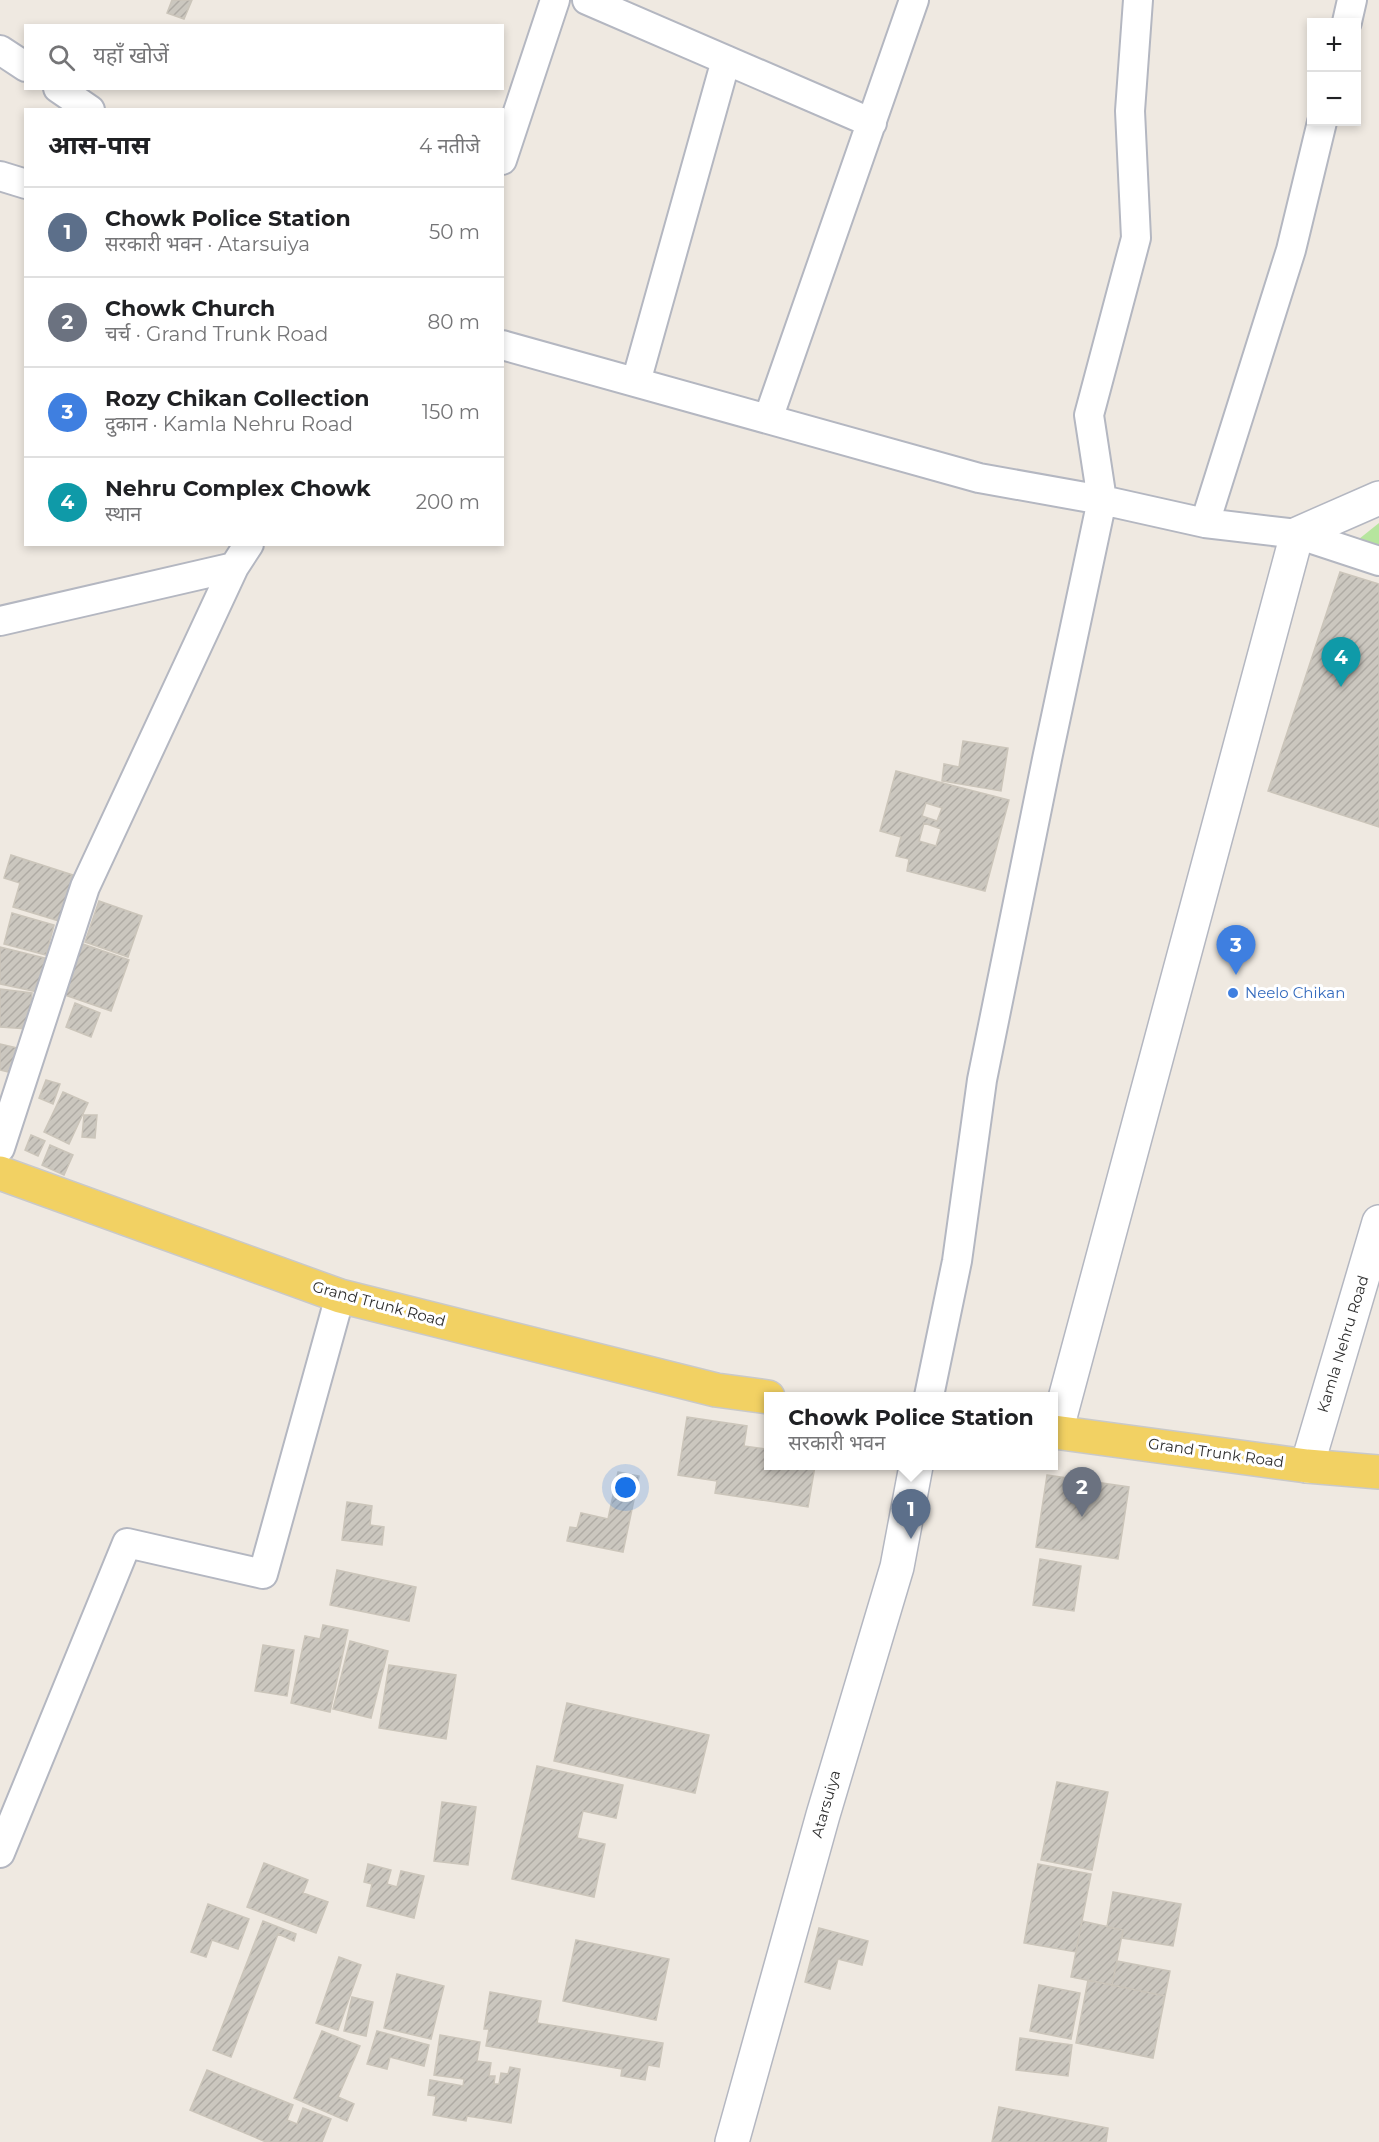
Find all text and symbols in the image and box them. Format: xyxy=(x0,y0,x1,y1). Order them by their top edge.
map controls xyxy=(1307,18,1361,126)
button: + xyxy=(1307,18,1361,72)
search box xyxy=(24,24,504,90)
icon: search xyxy=(45,41,78,74)
text: यहाँ खोजें xyxy=(93,42,169,69)
button: − xyxy=(1307,72,1361,126)
text: आस-पास xyxy=(48,129,150,161)
text: 4 नतीजे xyxy=(419,134,480,158)
text: Chowk Police Station xyxy=(105,205,351,232)
text: 1 xyxy=(64,220,71,244)
text: 50 m xyxy=(429,220,480,244)
text: सरकारी भवन · Atarsuiya xyxy=(105,232,310,256)
text: Chowk Church xyxy=(105,295,275,322)
text: 2 xyxy=(62,310,73,334)
text: 80 m xyxy=(428,310,480,334)
text: चर्च · Grand Trunk Road xyxy=(105,322,328,346)
text: Rozy Chikan Collection xyxy=(105,385,370,412)
text: 3 xyxy=(62,400,73,424)
text: 150 m xyxy=(422,400,480,424)
text: दुकान · Kamla Nehru Road xyxy=(105,412,353,436)
text: Nehru Complex Chowk xyxy=(105,475,371,502)
text: 4 xyxy=(61,490,74,514)
text: 200 m xyxy=(416,490,480,514)
text: स्थान xyxy=(105,502,141,526)
pin: 4 xyxy=(1322,638,1360,687)
pin: 3 xyxy=(1216,926,1256,975)
place label: Neelo Chikan xyxy=(1245,983,1345,1002)
marker: Neelo Chikan xyxy=(1226,986,1240,1000)
street label: Kamla Nehru Road xyxy=(1313,1273,1372,1415)
street label: Grand Trunk Road xyxy=(311,1277,448,1330)
popup xyxy=(764,1392,1058,1470)
text: Chowk Police Station xyxy=(788,1404,1034,1431)
text: सरकारी भवन xyxy=(788,1431,885,1455)
street label: Grand Trunk Road xyxy=(1147,1434,1285,1471)
pin: 2 xyxy=(1062,1468,1102,1517)
your location xyxy=(611,1473,640,1502)
pin: 1 xyxy=(892,1490,930,1539)
street label: Atarsuiya xyxy=(807,1768,844,1840)

